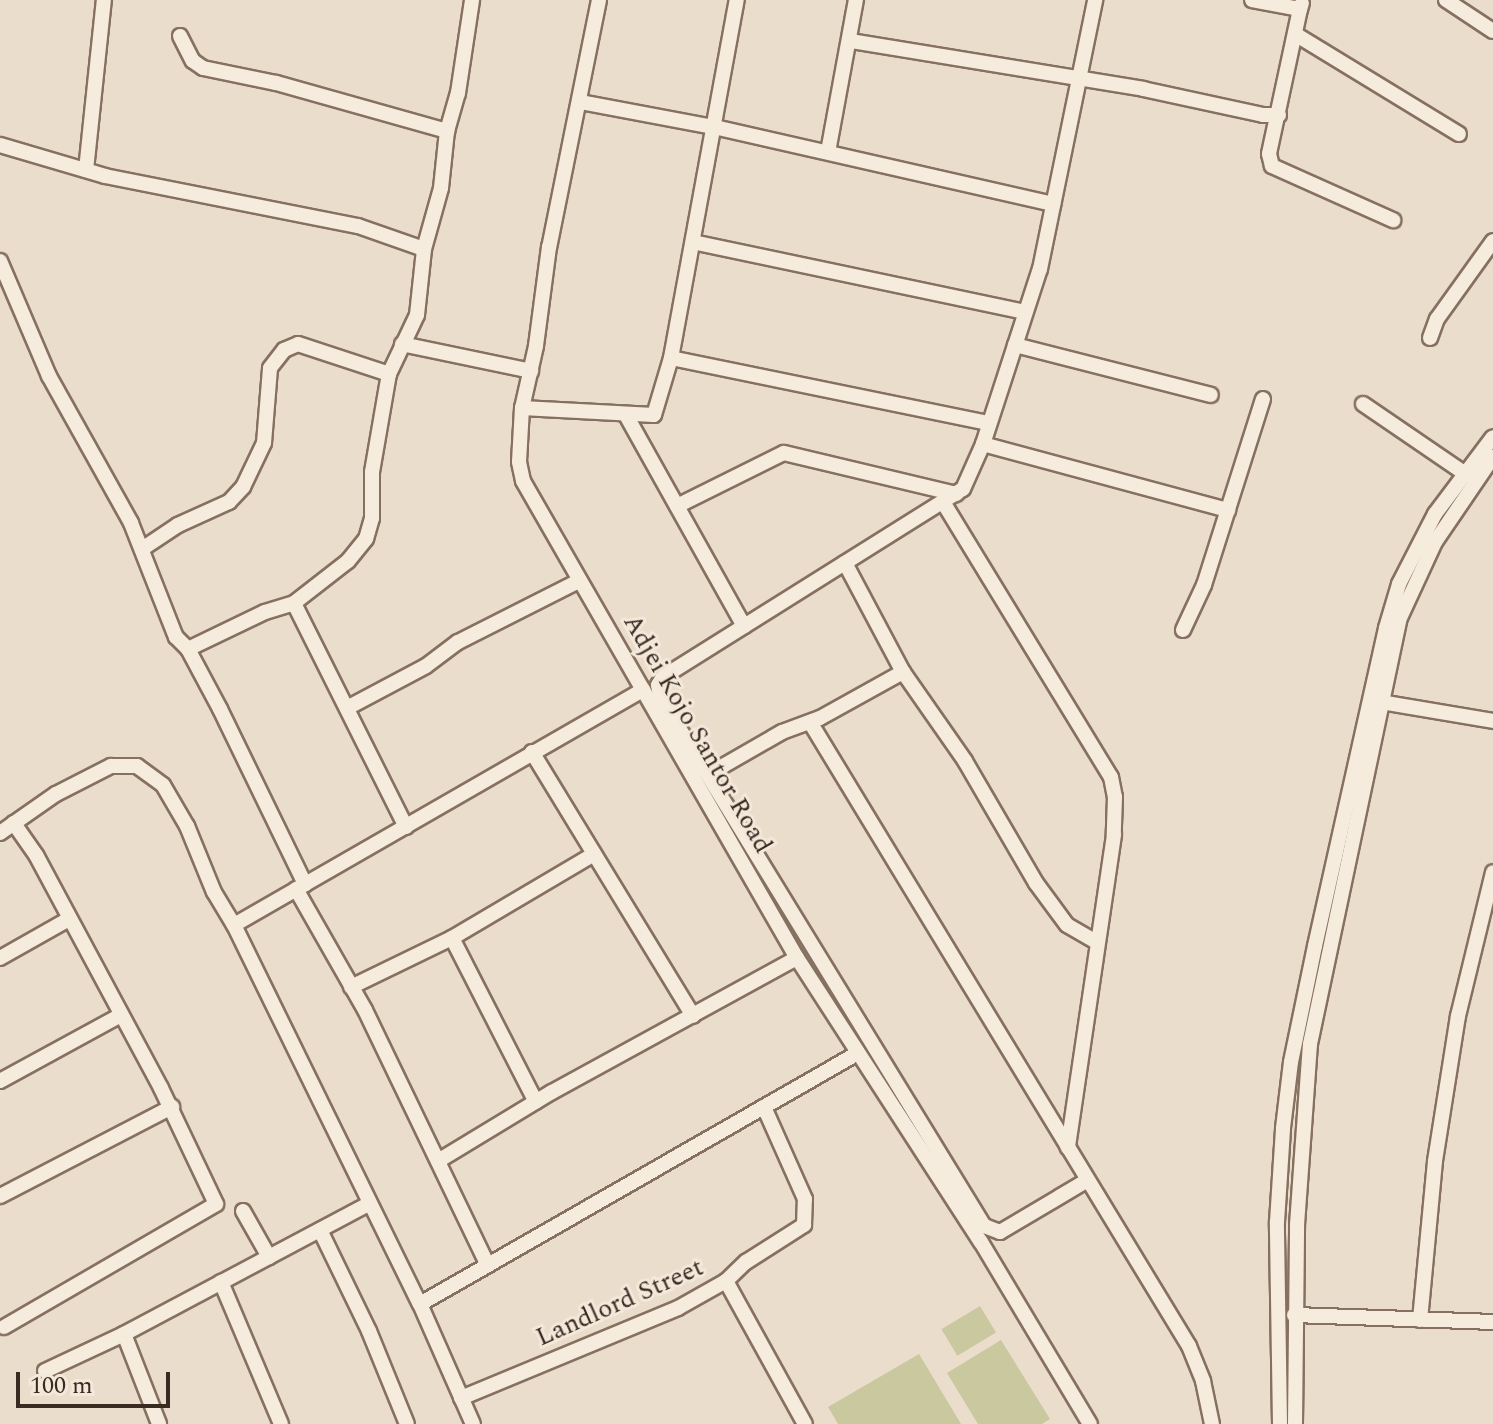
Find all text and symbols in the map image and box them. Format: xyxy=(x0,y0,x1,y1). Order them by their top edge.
street label: Adjei Kojo Santor Road xyxy=(616,609,778,859)
street label: Landlord Street xyxy=(531,1252,709,1354)
scale bar xyxy=(20,1356,174,1406)
text: 100 m xyxy=(30,1368,93,1404)

